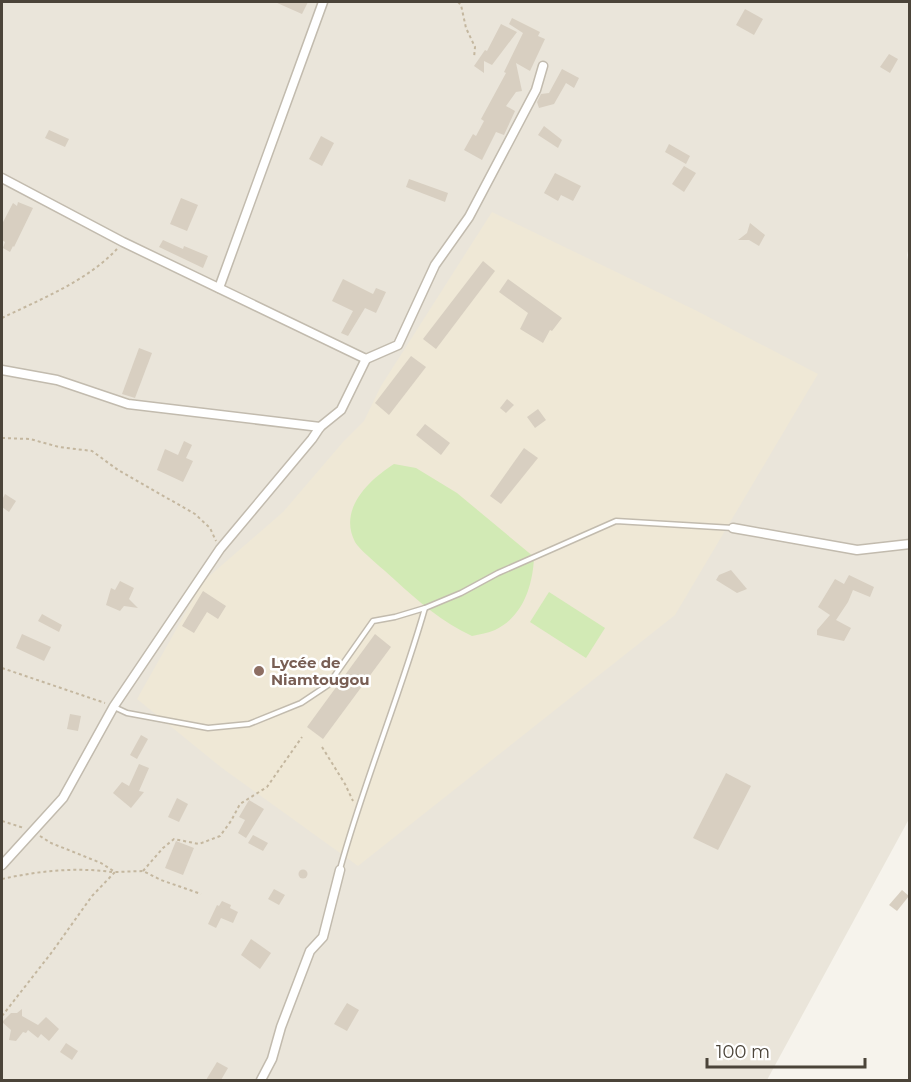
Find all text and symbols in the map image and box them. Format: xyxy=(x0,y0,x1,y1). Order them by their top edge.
place label: Lycée de Niamtougou xyxy=(271,653,370,689)
marker: Lycée de Niamtougou xyxy=(252,664,266,678)
scale bar xyxy=(707,1031,864,1069)
text: 100 m xyxy=(716,1041,770,1063)

